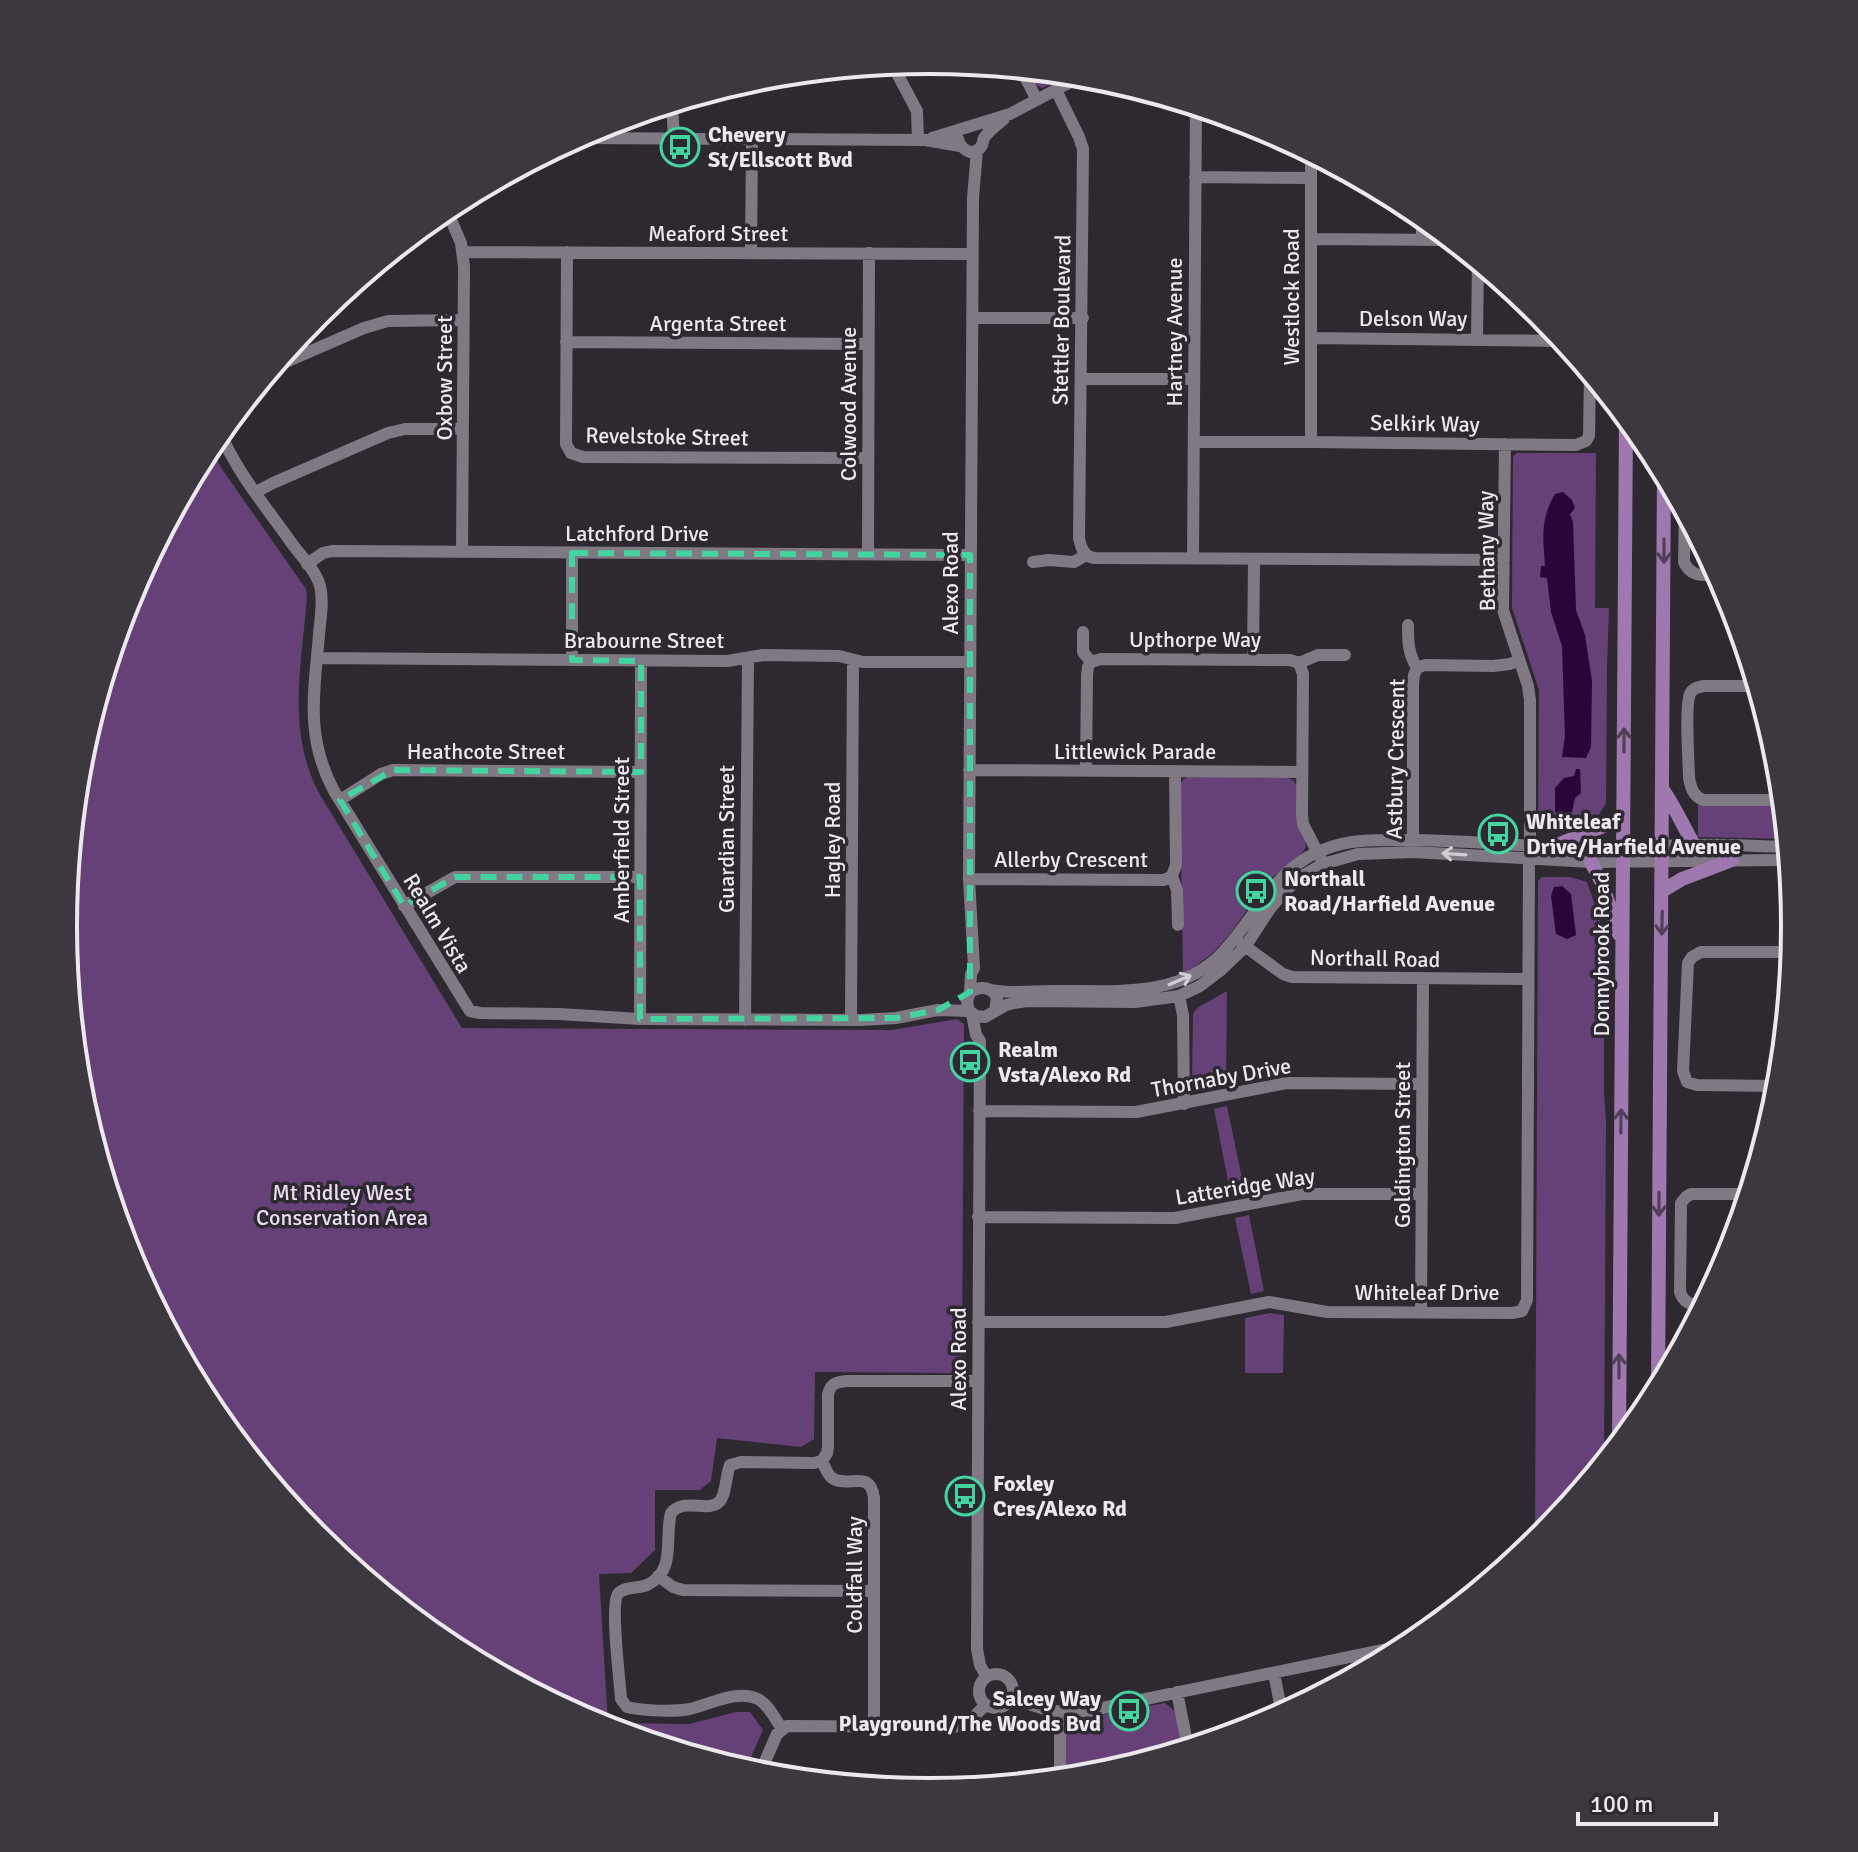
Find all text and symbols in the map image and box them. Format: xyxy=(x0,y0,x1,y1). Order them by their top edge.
place label: Chevery St/Ellscott Bvd xyxy=(708,121,853,173)
bus stop icon: Chevery St/Ellscott Bvd xyxy=(659,126,701,168)
street label: Meaford Street xyxy=(648,220,788,247)
street label: Westlock Road xyxy=(1278,228,1305,366)
street label: Stettler Boulevard xyxy=(1047,234,1076,406)
street label: Hartney Avenue xyxy=(1161,258,1188,406)
street label: Delson Way xyxy=(1359,305,1468,332)
street label: Argenta Street xyxy=(650,310,787,337)
street label: Oxbow Street xyxy=(431,315,458,441)
street label: Colwood Avenue xyxy=(835,327,862,481)
street label: Selkirk Way xyxy=(1370,409,1481,438)
street label: Revelstoke Street xyxy=(585,422,749,451)
street label: Bethany Way xyxy=(1472,490,1501,612)
street label: Latchford Drive xyxy=(565,520,709,547)
street label: Alexo Road xyxy=(937,531,964,635)
one-way arrow xyxy=(1656,537,1672,564)
street label: Upthorpe Way xyxy=(1129,626,1262,653)
street label: Brabourne Street xyxy=(564,627,725,654)
street label: Astbury Crescent xyxy=(1381,678,1410,840)
one-way arrow xyxy=(1616,727,1632,754)
street label: Heathcote Street xyxy=(407,738,566,765)
street label: Littlewick Parade xyxy=(1054,738,1216,765)
street label: Amberfield Street xyxy=(608,757,635,923)
street label: Guardian Street xyxy=(713,765,740,913)
street label: Hagley Road xyxy=(819,782,846,898)
place label: Whiteleaf Drive/Harfield Avenue xyxy=(1526,808,1741,860)
bus stop icon: Whiteleaf Drive/Harfield Avenue xyxy=(1477,813,1519,855)
street label: Allerby Crescent xyxy=(994,846,1148,873)
one-way arrow xyxy=(1441,846,1468,861)
place label: Northall Road/Harfield Avenue xyxy=(1284,865,1495,917)
street label: Realm Vista xyxy=(397,869,478,978)
bus stop icon: Northall Road/Harfield Avenue xyxy=(1235,870,1277,912)
street label: Donnybrook Road xyxy=(1588,872,1615,1036)
one-way arrow xyxy=(1654,909,1670,936)
street label: Northall Road xyxy=(1310,944,1440,973)
one-way arrow xyxy=(1167,972,1192,986)
place label: Realm Vsta/Alexo Rd xyxy=(998,1036,1131,1088)
bus stop icon: Realm Vsta/Alexo Rd xyxy=(949,1041,991,1083)
street label: Thornaby Drive xyxy=(1149,1052,1293,1103)
street label: Goldington Street xyxy=(1389,1062,1416,1228)
one-way arrow xyxy=(1613,1108,1629,1135)
street label: Latteridge Way xyxy=(1173,1162,1318,1211)
park label: Mt Ridley West Conservation Area xyxy=(256,1179,428,1231)
one-way arrow xyxy=(1652,1190,1667,1217)
street label: Whiteleaf Drive xyxy=(1355,1279,1499,1306)
street label: Alexo Road xyxy=(945,1307,972,1411)
one-way arrow xyxy=(1611,1353,1627,1380)
place label: Foxley Cres/Alexo Rd xyxy=(993,1470,1127,1522)
bus stop icon: Foxley Cres/Alexo Rd xyxy=(944,1475,986,1517)
street label: Coldfall Way xyxy=(841,1515,868,1634)
place label: Salcey Way Playground/The Woods Bvd xyxy=(838,1685,1101,1737)
bus stop icon: Salcey Way Playground/The Woods Bvd xyxy=(1108,1690,1150,1732)
scale bar xyxy=(1578,1776,1716,1826)
text: 100 m xyxy=(1590,1789,1653,1819)

